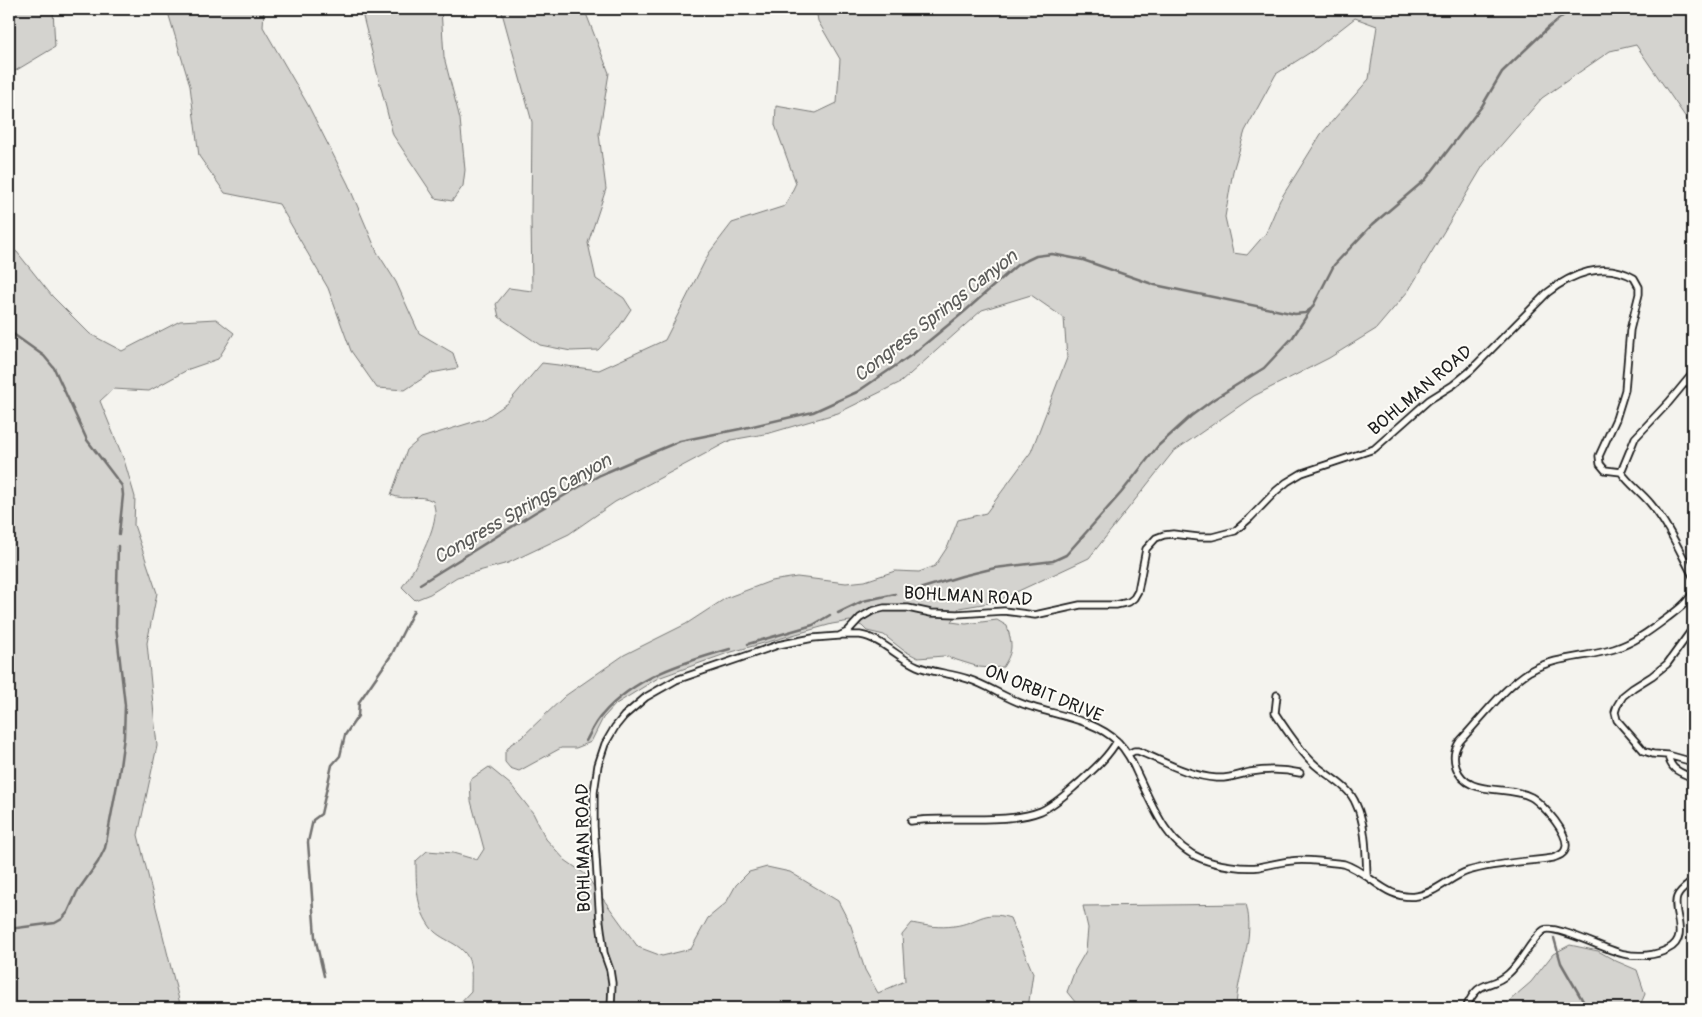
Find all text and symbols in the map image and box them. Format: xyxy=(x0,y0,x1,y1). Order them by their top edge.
water label: Congress Springs Canyon xyxy=(849,244,1023,387)
street label: BOHLMAN ROAD xyxy=(1364,340,1477,441)
water label: Congress Springs Canyon xyxy=(429,448,617,570)
street label: BOHLMAN ROAD xyxy=(903,582,1033,611)
street label: ON ORBIT DRIVE xyxy=(981,659,1106,728)
street label: BOHLMAN ROAD xyxy=(571,783,596,913)

